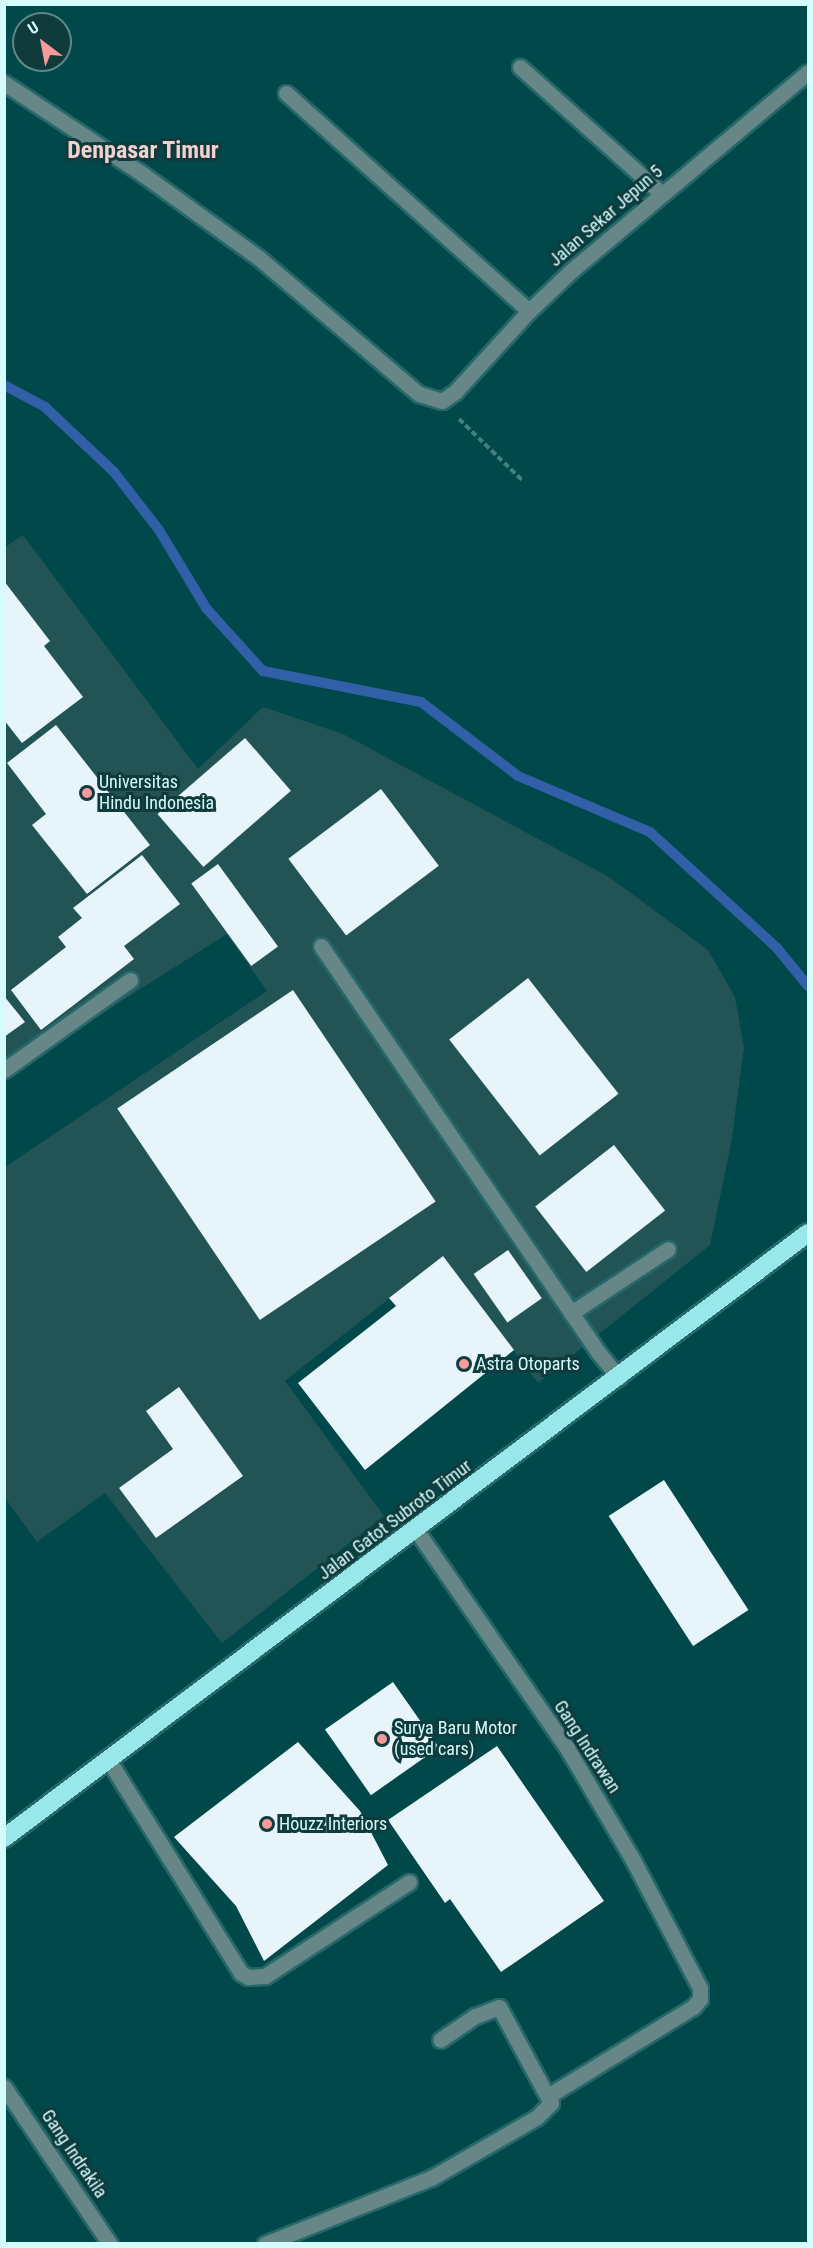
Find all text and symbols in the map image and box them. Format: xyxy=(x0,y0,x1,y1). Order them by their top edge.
north arrow xyxy=(12,12,72,72)
text: U xyxy=(24,18,42,38)
district label: Denpasar Timur xyxy=(67,137,219,165)
street label: Jalan Sekar Jepun 5 xyxy=(545,161,667,271)
place label: Universitas Hindu Indonesia xyxy=(99,772,214,814)
marker: Universitas Hindu Indonesia xyxy=(80,786,94,800)
place label: Astra Otoparts xyxy=(476,1353,580,1375)
marker: Astra Otoparts xyxy=(457,1357,471,1371)
street label: Jalan Gatot Subroto Timur xyxy=(314,1455,476,1585)
street label: Gang Indrawan xyxy=(549,1697,625,1797)
place label: Surya Baru Motor (used cars) xyxy=(394,1718,517,1760)
marker: Surya Baru Motor (used cars) xyxy=(375,1732,389,1746)
place label: Houzz Interiors xyxy=(279,1813,387,1835)
marker: Houzz Interiors xyxy=(260,1817,274,1831)
street label: Gang Indrakila xyxy=(37,2106,111,2202)

